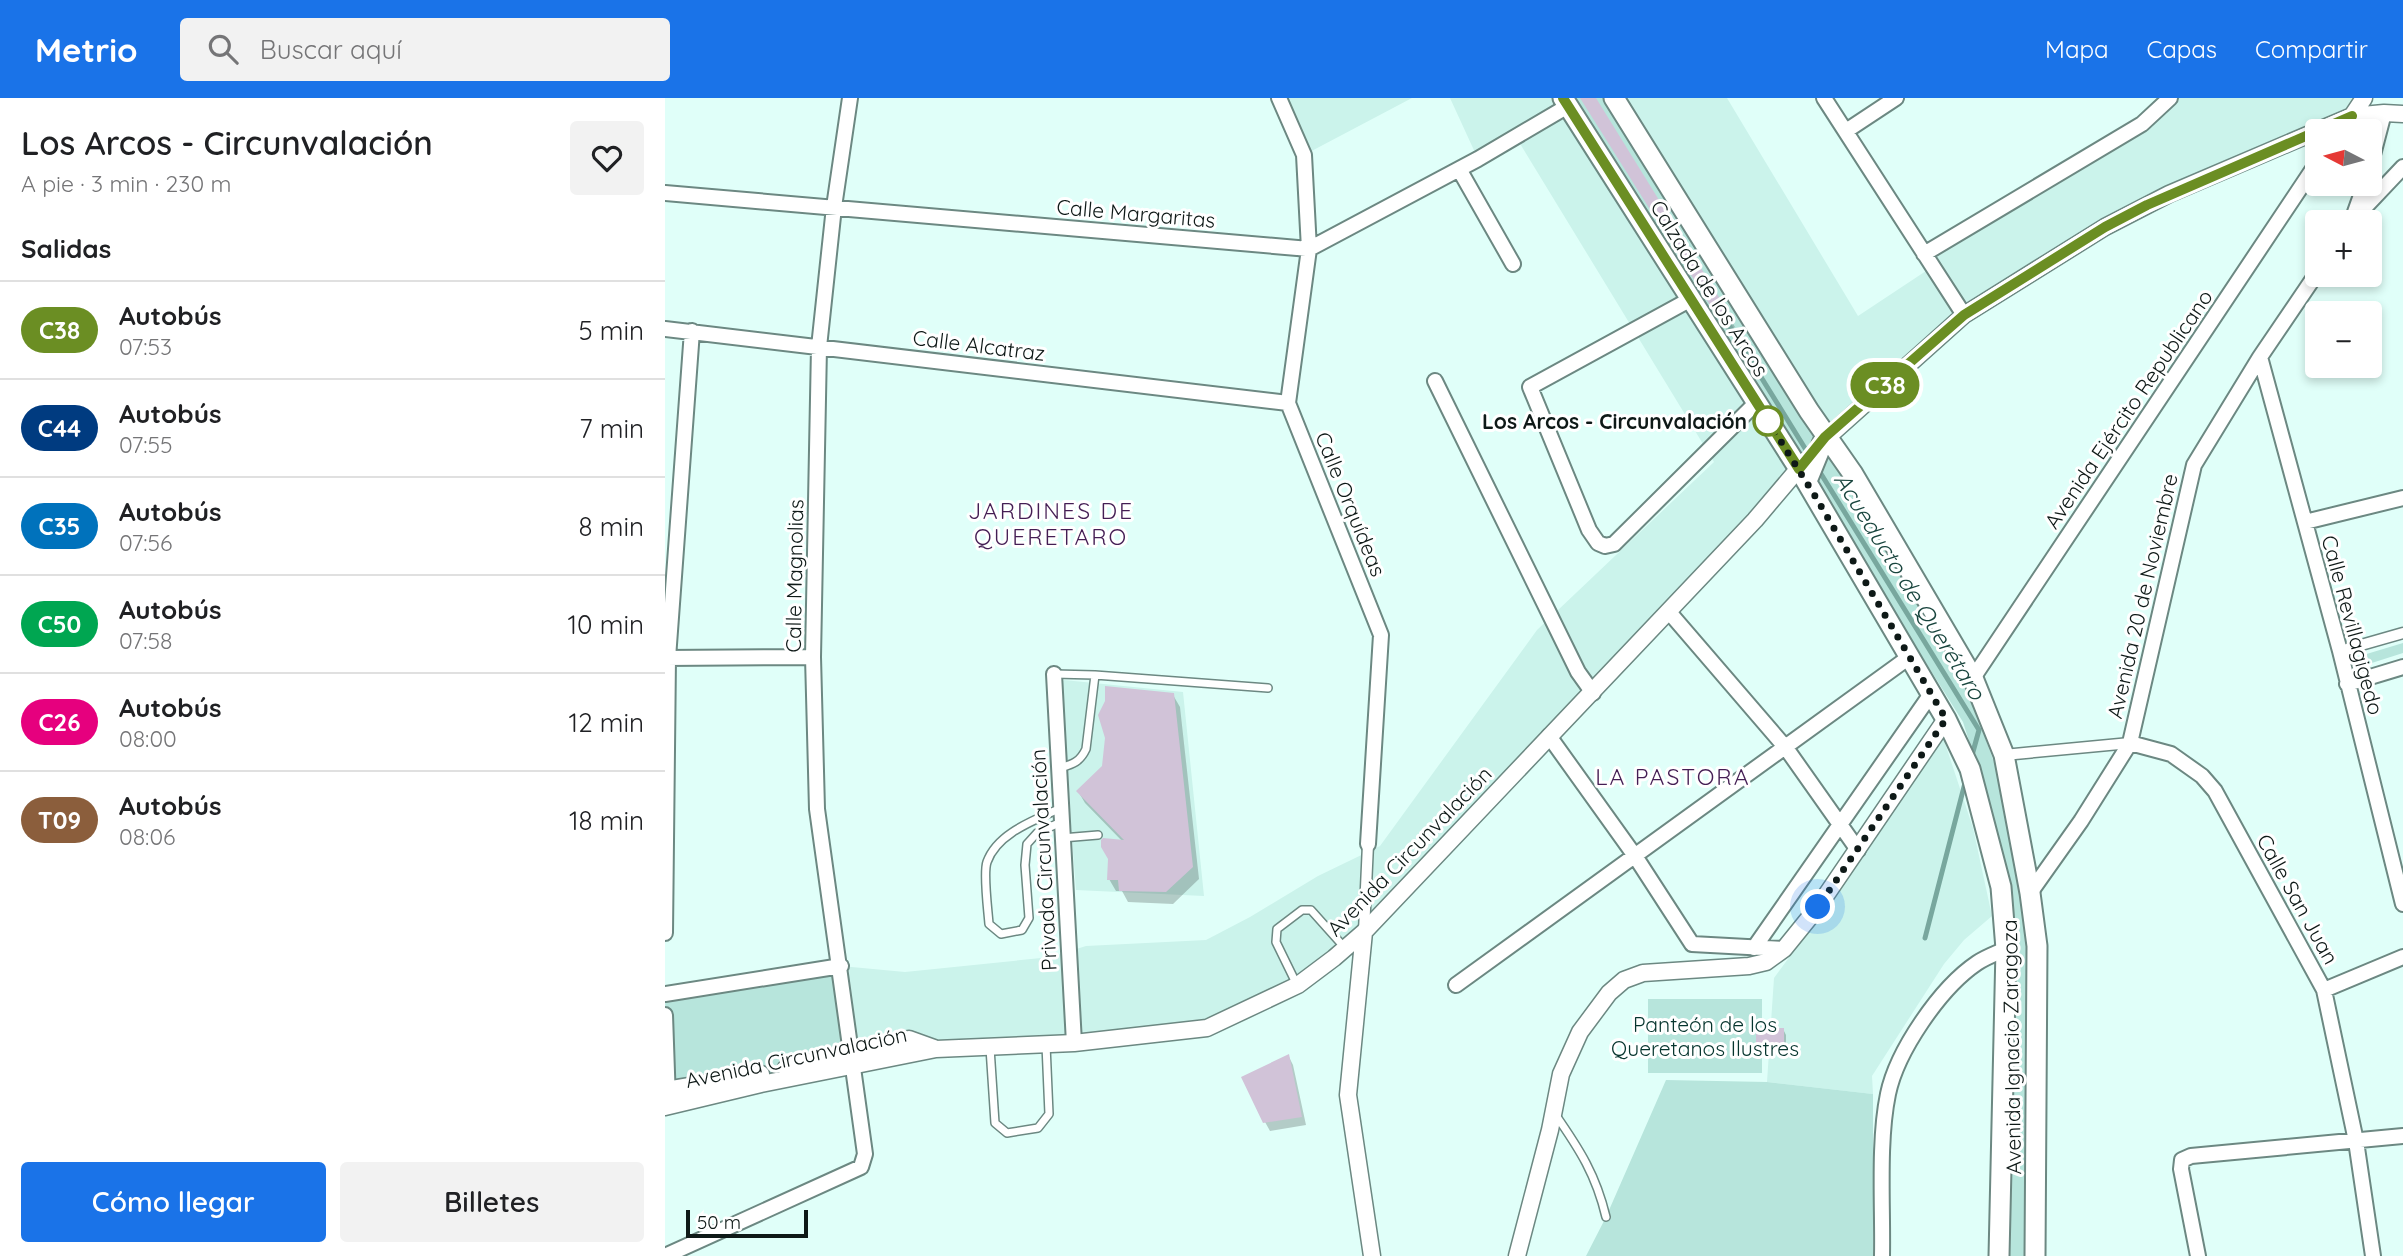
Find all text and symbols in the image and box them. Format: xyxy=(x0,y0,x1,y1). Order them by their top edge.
search box xyxy=(180,18,670,81)
text: Metrio xyxy=(35,29,138,70)
icon: search xyxy=(204,30,242,68)
text: Buscar aquí xyxy=(260,33,402,66)
text: Mapa xyxy=(2045,34,2109,64)
text: Capas xyxy=(2147,34,2217,64)
text: Compartir xyxy=(2255,34,2368,64)
north arrow xyxy=(2305,119,2382,196)
map controls xyxy=(2305,119,2382,378)
button: heart xyxy=(570,121,644,195)
text: Los Arcos - Circunvalación xyxy=(21,122,433,163)
text: A pie · 3 min · 230 m xyxy=(21,169,231,198)
street label: Calle Margaritas xyxy=(1055,193,1217,233)
street label: Calzada de los Arcos xyxy=(1645,195,1775,381)
button: + xyxy=(2305,210,2382,287)
text: Salidas xyxy=(21,232,111,265)
street label: Avenida Ejército Republicano xyxy=(2038,285,2218,533)
text: Autobús xyxy=(119,299,221,332)
button: − xyxy=(2305,301,2382,378)
text: 5 min xyxy=(578,314,644,347)
text: C38 xyxy=(39,315,80,345)
street label: Calle Alcatraz xyxy=(911,324,1047,366)
text: 07:53 xyxy=(119,332,172,361)
line badge: C38 xyxy=(1845,362,1925,408)
text: C38 xyxy=(1864,370,1906,400)
text: Autobús xyxy=(119,397,221,430)
marker: Los Arcos - Circunvalación xyxy=(1753,406,1783,436)
place label: Los Arcos - Circunvalación xyxy=(1482,408,1747,434)
text: 7 min xyxy=(579,412,644,445)
text: C44 xyxy=(38,413,81,443)
street label: Calle Orquídeas xyxy=(1310,428,1392,580)
text: 07:55 xyxy=(119,430,173,459)
water label: Acueducto de Querétaro xyxy=(1828,467,1992,706)
street label: Avenida 20 de Noviembre xyxy=(2101,471,2183,721)
text: Autobús xyxy=(119,495,221,528)
district label: JARDINES DE QUERETARO xyxy=(968,496,1134,551)
street label: Calle Magnolias xyxy=(780,499,808,653)
text: 8 min xyxy=(579,510,644,543)
text: C35 xyxy=(39,511,80,541)
text: 07:56 xyxy=(119,528,172,557)
street label: Calle Revillagigedo xyxy=(2317,532,2389,718)
text: Autobús xyxy=(119,593,221,626)
text: 10 min xyxy=(568,608,644,641)
text: C50 xyxy=(38,609,81,639)
text: 07:58 xyxy=(119,626,172,655)
text: Autobús xyxy=(119,691,221,724)
text: 12 min xyxy=(569,706,644,739)
text: C26 xyxy=(39,707,80,737)
text: 08:00 xyxy=(119,724,177,753)
street label: Privada Circunvalación xyxy=(1024,748,1062,972)
street label: Avenida Circunvalación xyxy=(1321,761,1497,941)
district label: LA PASTORA xyxy=(1595,762,1751,791)
text: Autobús xyxy=(119,789,221,822)
text: 18 min xyxy=(569,804,644,837)
text: T09 xyxy=(38,805,81,835)
text: 08:06 xyxy=(119,822,175,851)
street label: Calle San Juan xyxy=(2252,829,2344,969)
your location xyxy=(1800,889,1835,924)
street label: Avenida Ignacio Zaragoza xyxy=(1996,919,2026,1175)
park label: Panteón de los Queretanos Ilustres xyxy=(1611,1011,1799,1061)
street label: Avenida Circunvalación xyxy=(683,1021,909,1093)
button: Cómo llegar xyxy=(21,1162,326,1242)
button: Billetes xyxy=(340,1162,644,1242)
scale bar xyxy=(686,1207,809,1239)
text: 50 m xyxy=(697,1210,741,1234)

